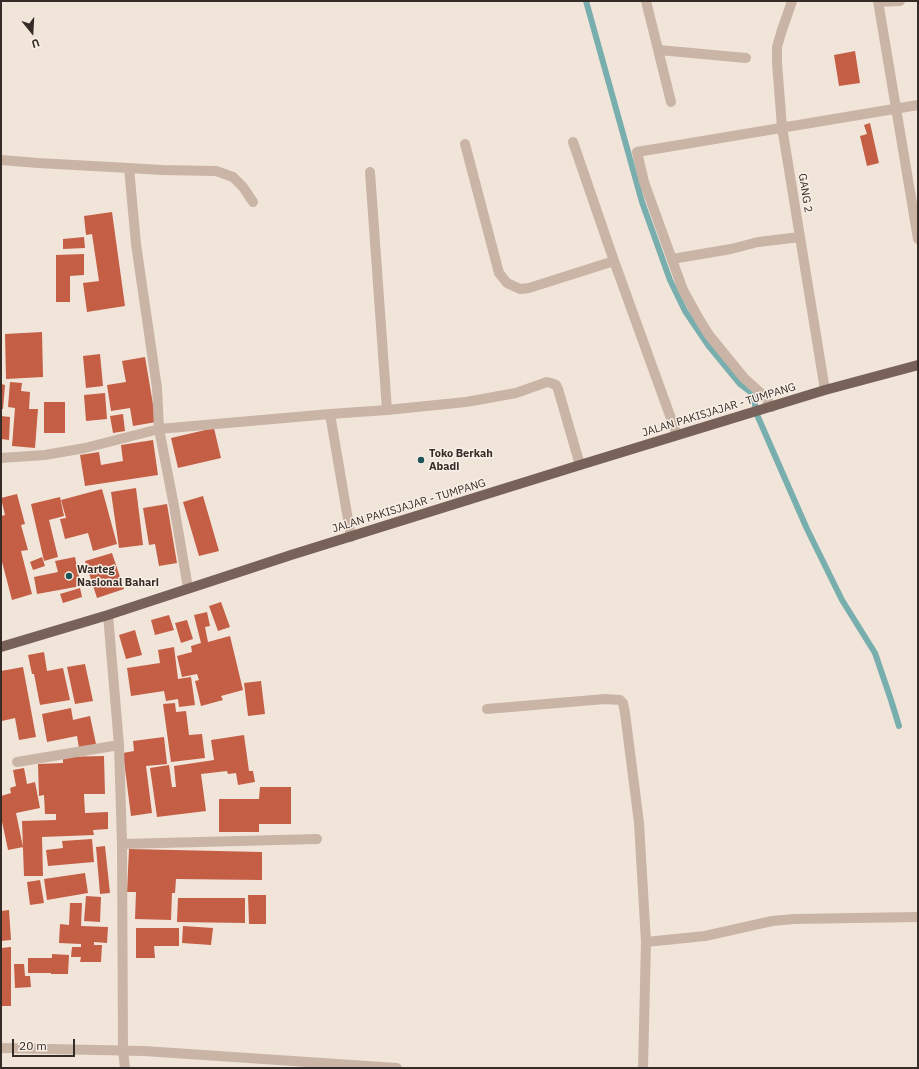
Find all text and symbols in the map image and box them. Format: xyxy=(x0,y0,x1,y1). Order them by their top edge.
north arrow xyxy=(12,12,52,52)
text: U xyxy=(30,36,42,51)
street label: GANG 2 xyxy=(795,173,815,213)
street label: JALAN PAKISJAJAR - TUMPANG xyxy=(641,380,797,440)
place label: Toko Berkah Abadi xyxy=(429,447,493,473)
marker: Toko Berkah Abadi xyxy=(416,455,426,465)
street label: JALAN PAKISJAJAR - TUMPANG xyxy=(331,476,487,536)
place label: Warteg Nasional Bahari xyxy=(77,563,159,589)
marker: Warteg Nasional Bahari xyxy=(64,571,74,581)
scale bar xyxy=(14,1031,77,1057)
text: 20 m xyxy=(19,1038,47,1053)

